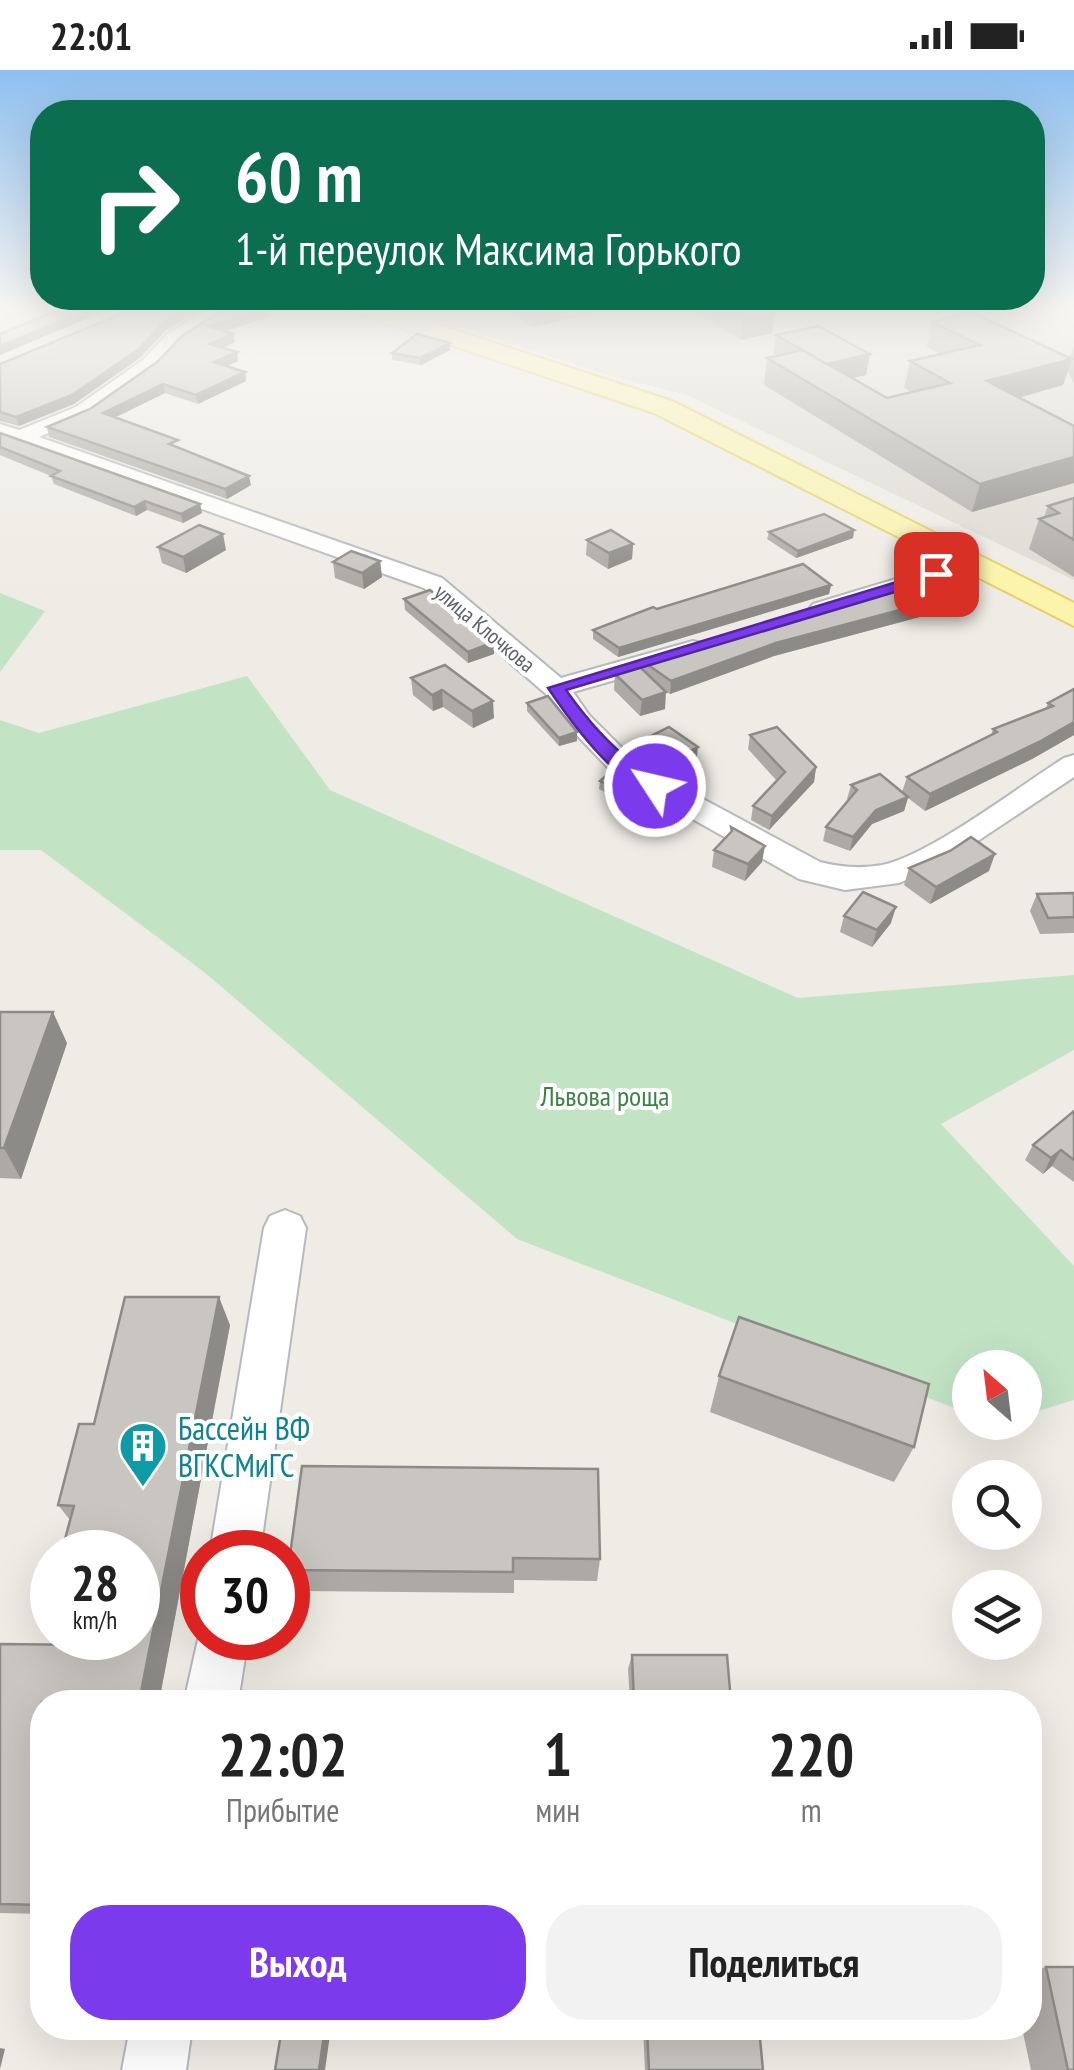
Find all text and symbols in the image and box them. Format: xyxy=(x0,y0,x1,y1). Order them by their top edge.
text: 22:01 xyxy=(50,11,132,60)
text: 60 m xyxy=(235,131,363,221)
icon: right xyxy=(70,140,200,270)
text: 1-й переулок Максима Горького xyxy=(235,219,741,277)
pin xyxy=(894,532,979,617)
icon: arrive xyxy=(909,547,964,602)
street label: улица Клочкова xyxy=(429,578,541,678)
position arrow xyxy=(603,734,707,838)
park label: Львова роща xyxy=(540,1077,669,1114)
north arrow xyxy=(952,1350,1042,1440)
map controls xyxy=(952,1350,1042,1660)
place label: Бассейн ВФ ВГКСМиГС xyxy=(178,1407,310,1486)
building icon: Бассейн ВФ ВГКСМиГС xyxy=(117,1420,169,1488)
button: search xyxy=(952,1460,1042,1550)
speed limit sign: 30 xyxy=(180,1530,310,1660)
text: 28 xyxy=(71,1550,119,1615)
button: layers xyxy=(952,1570,1042,1660)
text: km/h xyxy=(73,1604,117,1636)
text: 22:02 xyxy=(218,1715,348,1793)
text: 1 xyxy=(544,1715,572,1793)
text: 220 xyxy=(768,1715,854,1793)
text: Прибытие xyxy=(226,1789,339,1831)
text: мин xyxy=(536,1789,580,1831)
text: m xyxy=(801,1789,821,1831)
button: Выход xyxy=(70,1905,526,2020)
button: Поделиться xyxy=(546,1905,1002,2020)

